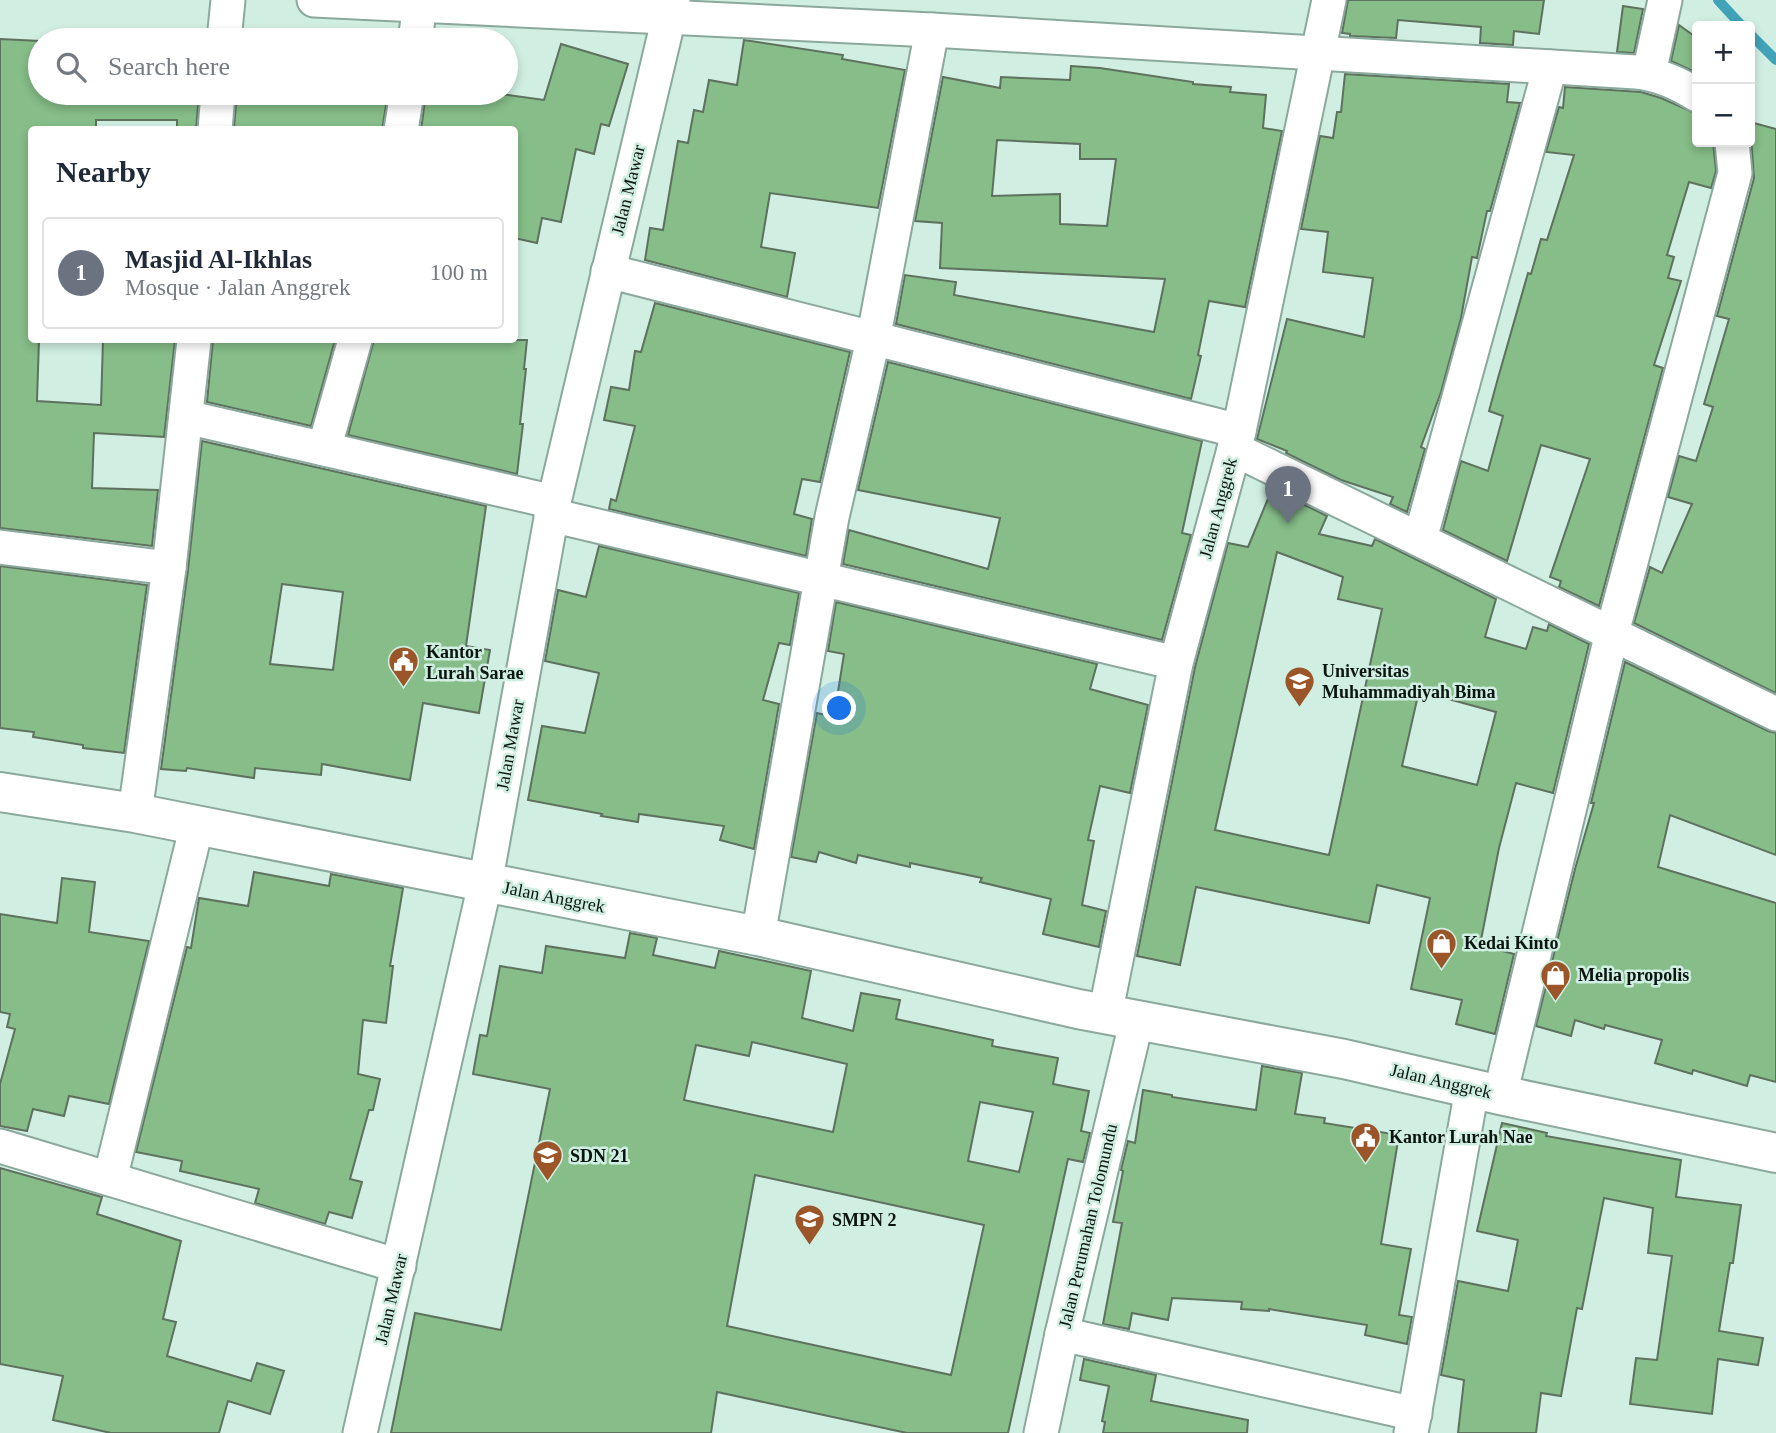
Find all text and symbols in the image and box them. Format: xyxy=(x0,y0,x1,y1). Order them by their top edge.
map controls xyxy=(1692,21,1755,147)
button: + xyxy=(1692,21,1755,84)
search box xyxy=(28,28,518,105)
icon: search xyxy=(52,48,90,86)
text: Search here xyxy=(108,52,230,81)
button: − xyxy=(1692,84,1755,147)
street label: Jalan Mawar xyxy=(607,143,649,237)
text: Nearby xyxy=(56,155,151,188)
text: Masjid Al-Ikhlas xyxy=(125,245,312,274)
text: 1 xyxy=(75,260,87,285)
text: 100 m xyxy=(430,260,488,285)
text: Mosque · Jalan Anggrek xyxy=(125,275,351,300)
street label: Jalan Anggrek xyxy=(1195,455,1241,561)
pin: 1 xyxy=(1265,466,1311,524)
place label: Kantor Lurah Sarae xyxy=(426,642,524,683)
public building icon: Kantor Lurah Sarae xyxy=(386,645,420,689)
place label: Universitas Muhammadiyah Bima xyxy=(1322,661,1496,702)
school or university icon: Universitas Muhammadiyah Bima xyxy=(1282,664,1316,708)
your location xyxy=(822,691,856,725)
street label: Jalan Mawar xyxy=(492,698,528,792)
street label: Jalan Anggrek xyxy=(501,877,607,917)
shop icon: Kedai Kinto xyxy=(1424,926,1458,970)
place label: Kedai Kinto xyxy=(1464,933,1559,953)
shop icon: Melia propolis xyxy=(1538,958,1572,1002)
place label: Melia propolis xyxy=(1578,965,1689,985)
street label: Jalan Anggrek xyxy=(1388,1060,1494,1102)
public building icon: Kantor Lurah Nae xyxy=(1349,1120,1383,1164)
street label: Jalan Perumahan Tolomundu xyxy=(1055,1122,1121,1330)
place label: Kantor Lurah Nae xyxy=(1389,1127,1533,1147)
school or university icon: SDN 21 xyxy=(530,1139,564,1183)
place label: SDN 21 xyxy=(570,1146,629,1166)
school or university icon: SMPN 2 xyxy=(792,1203,826,1247)
place label: SMPN 2 xyxy=(832,1210,897,1230)
street label: Jalan Mawar xyxy=(371,1252,411,1346)

